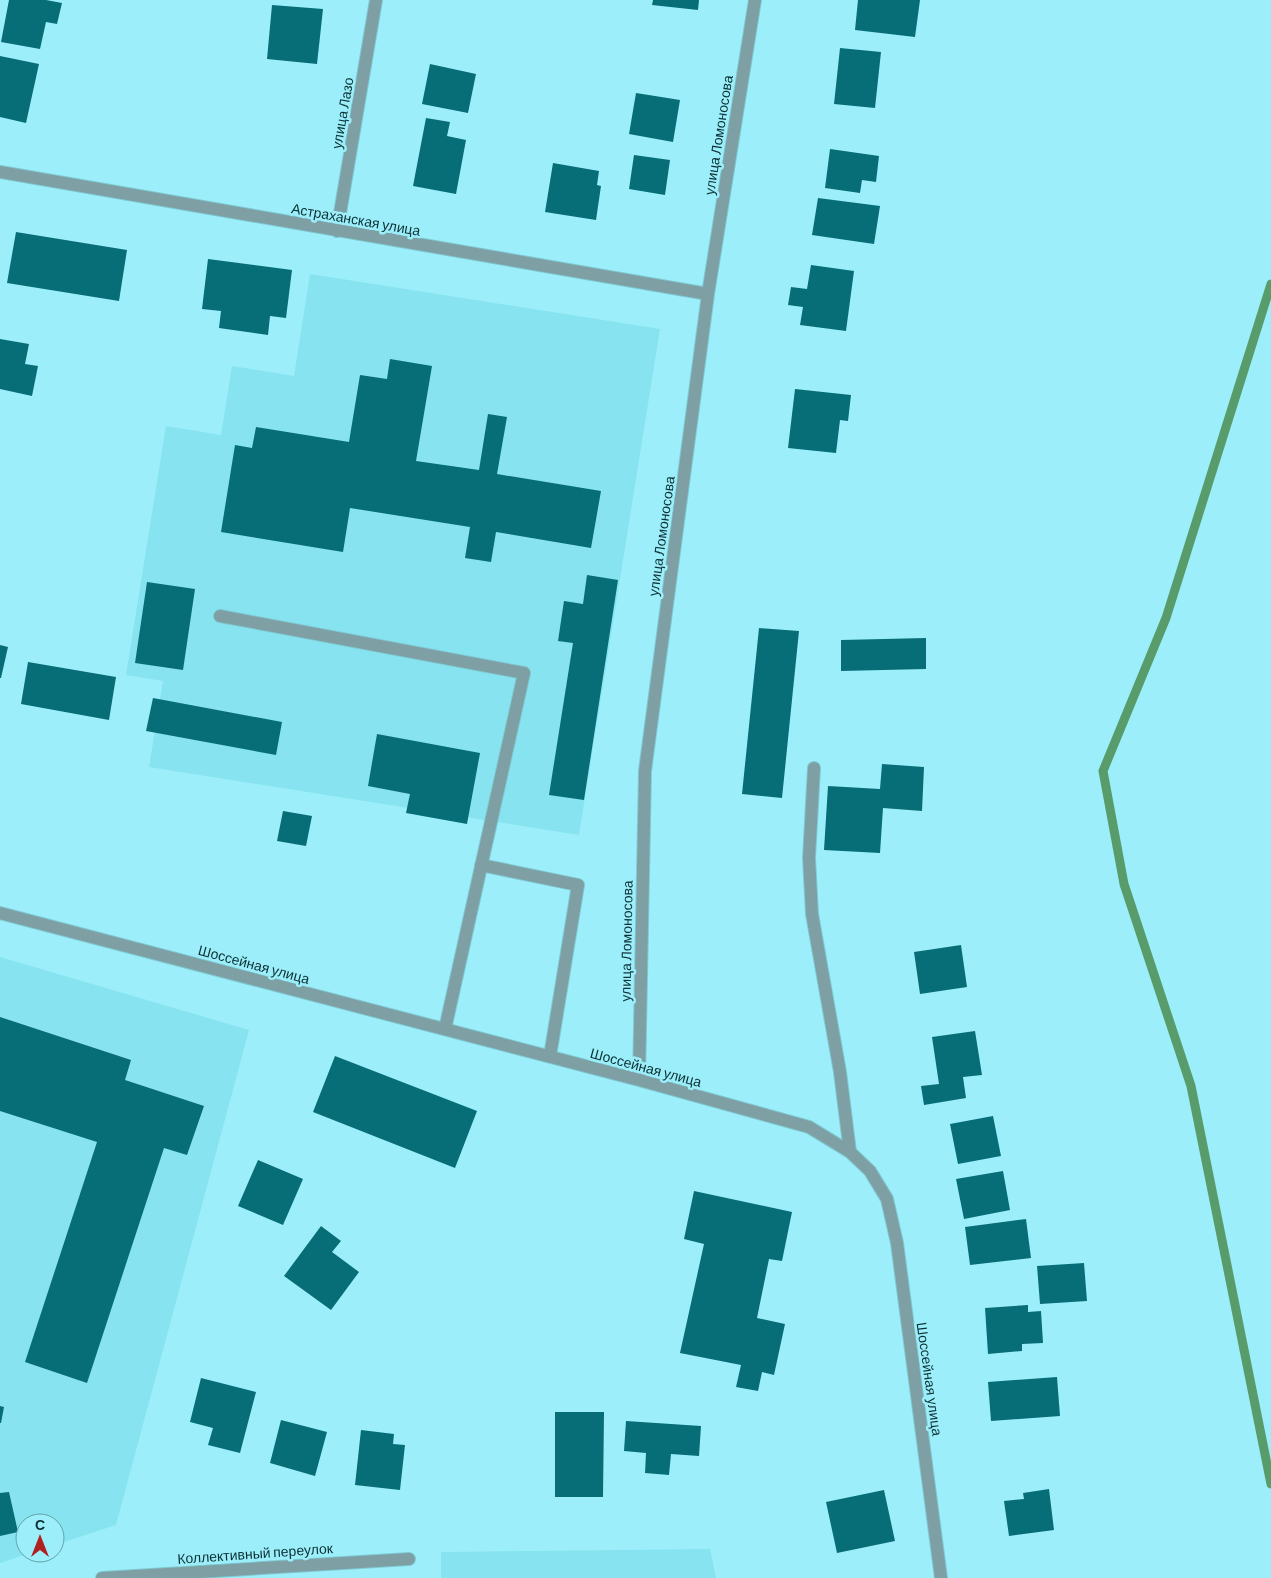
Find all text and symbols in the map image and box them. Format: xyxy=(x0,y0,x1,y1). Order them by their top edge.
street label: улица Ломоносова xyxy=(700,74,736,196)
street label: улица Лазо xyxy=(327,76,357,150)
street label: Астраханская улица xyxy=(290,199,422,239)
street label: улица Ломоносова xyxy=(644,475,678,597)
street label: улица Ломоносова xyxy=(616,880,636,1002)
street label: Шоссейная улица xyxy=(196,941,312,987)
street label: Шоссейная улица xyxy=(588,1044,704,1090)
street label: Шоссейная улица xyxy=(914,1321,946,1437)
north arrow xyxy=(15,1513,65,1563)
text: С xyxy=(35,1516,45,1533)
street label: Коллективный переулок xyxy=(177,1539,334,1567)

